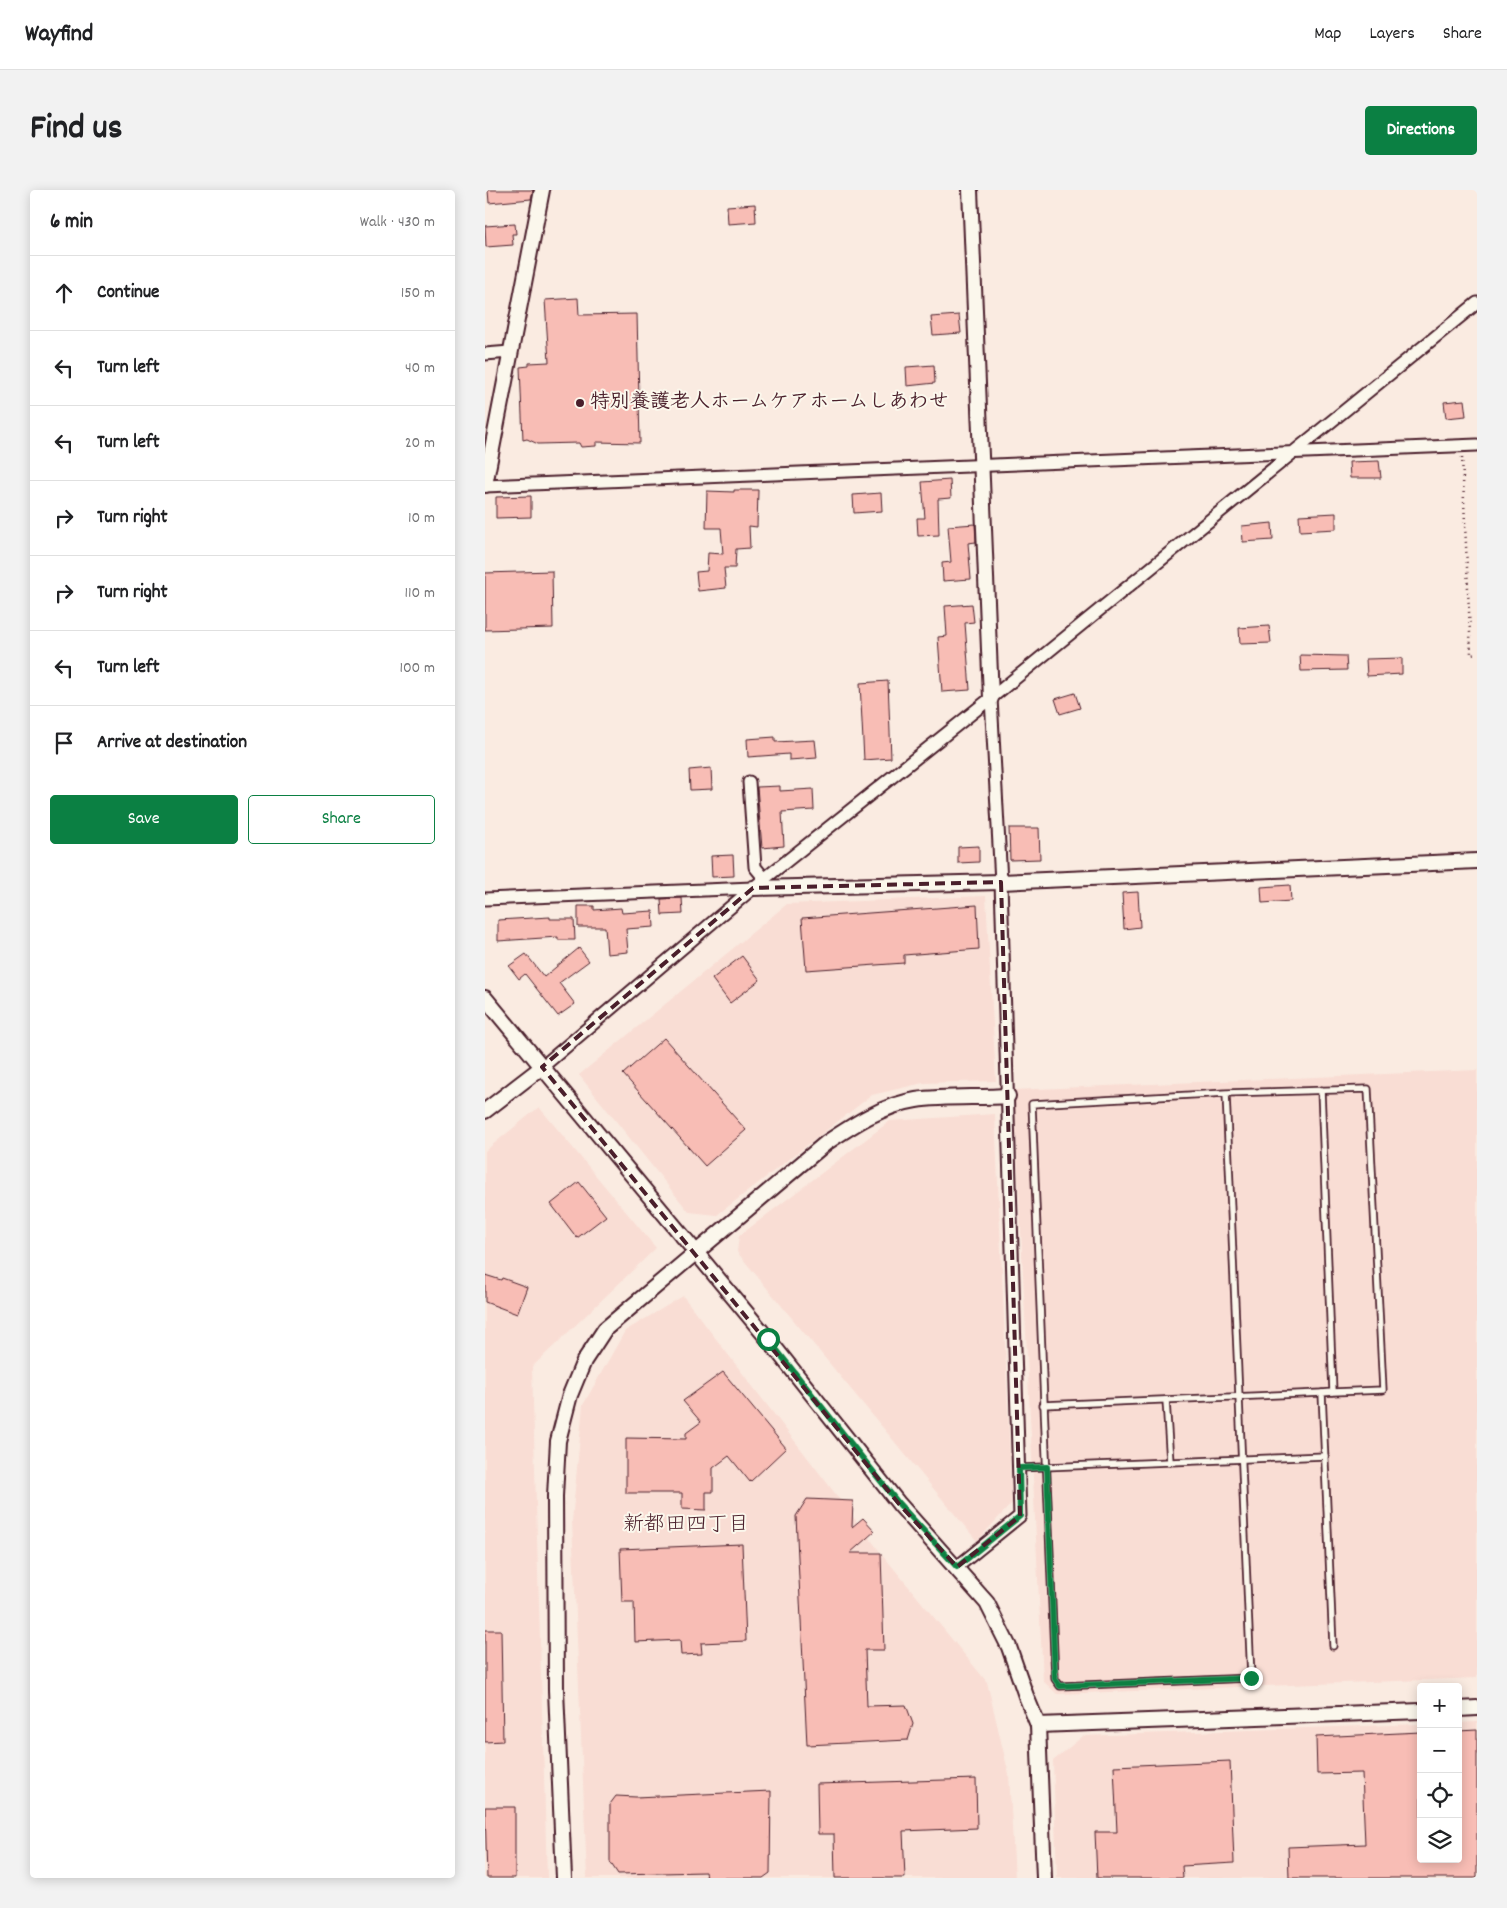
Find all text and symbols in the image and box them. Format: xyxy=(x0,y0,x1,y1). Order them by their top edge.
text: Wayfind xyxy=(25,18,93,52)
text: Map xyxy=(1314,22,1341,47)
text: Layers xyxy=(1369,22,1415,47)
text: Share xyxy=(1443,22,1482,47)
text: Find us xyxy=(30,105,122,155)
button: Directions xyxy=(1365,106,1477,155)
text: 6 min xyxy=(50,208,93,238)
text: Walk · 430 m xyxy=(360,211,435,234)
icon: ahead xyxy=(50,279,78,307)
text: Continue xyxy=(97,280,159,307)
text: 150 m xyxy=(401,282,435,305)
icon: left xyxy=(50,354,78,382)
text: Turn left xyxy=(97,355,160,382)
text: 40 m xyxy=(405,357,435,380)
place label: 特別養護老人ホームケアホームしあわせ xyxy=(590,389,948,417)
marker: 特別養護老人ホームケアホームしあわせ xyxy=(574,397,586,409)
icon: left xyxy=(50,429,78,457)
text: Turn left xyxy=(97,430,160,457)
text: 20 m xyxy=(405,432,435,455)
icon: right xyxy=(50,504,78,532)
text: Turn right xyxy=(97,505,168,532)
text: 10 m xyxy=(408,507,435,530)
icon: right xyxy=(50,579,78,607)
text: Turn right xyxy=(97,580,168,607)
text: 110 m xyxy=(405,582,435,605)
icon: left xyxy=(50,654,78,682)
text: Turn left xyxy=(97,655,160,682)
text: 100 m xyxy=(399,657,435,680)
icon: arrive xyxy=(50,729,78,757)
text: Arrive at destination xyxy=(97,730,247,757)
button: Save xyxy=(50,795,238,844)
button: Share xyxy=(248,795,435,844)
route start xyxy=(757,1328,780,1351)
district label: 新都田四丁目 xyxy=(623,1511,749,1541)
route end xyxy=(1240,1667,1263,1690)
map controls xyxy=(1417,1683,1462,1863)
button: + xyxy=(1417,1683,1462,1728)
button: − xyxy=(1417,1728,1462,1773)
button: locate xyxy=(1417,1773,1462,1818)
button: layers xyxy=(1417,1818,1462,1863)

